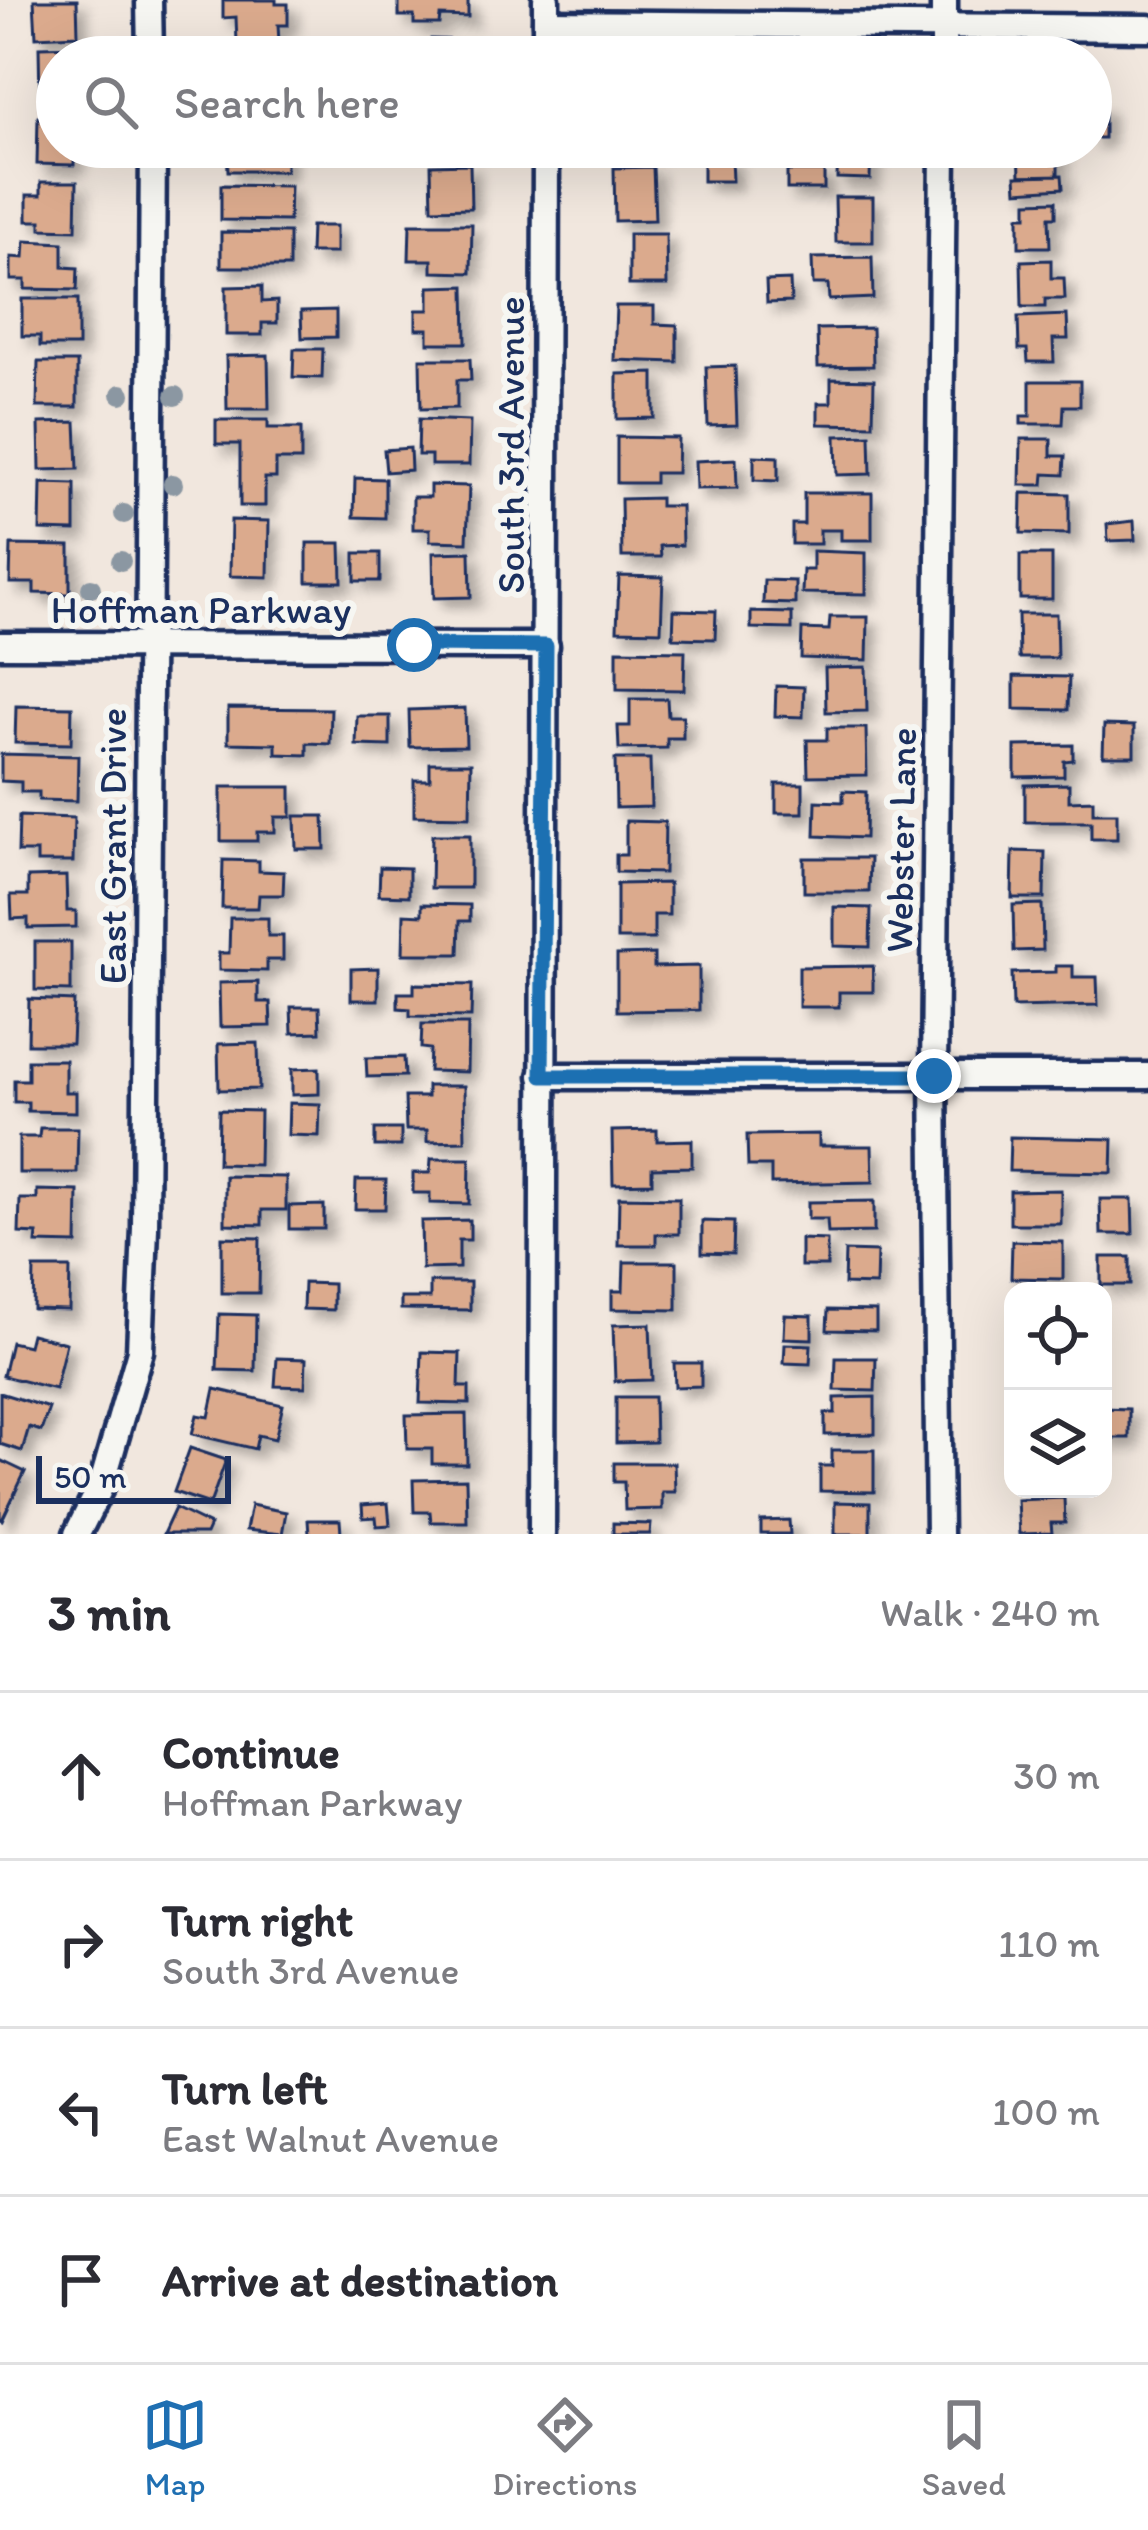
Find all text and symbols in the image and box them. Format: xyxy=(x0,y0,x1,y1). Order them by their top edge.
search box xyxy=(36,36,1112,168)
icon: search xyxy=(78,69,144,135)
text: Search here xyxy=(174,75,400,129)
street label: South 3rd Avenue xyxy=(487,296,534,594)
street label: Hoffman Parkway xyxy=(51,586,351,633)
route start xyxy=(387,618,441,672)
street label: East Grant Drive xyxy=(89,708,136,984)
street label: Webster Lane xyxy=(875,727,926,953)
route end xyxy=(907,1049,961,1103)
map controls xyxy=(1004,1282,1112,1498)
button: locate xyxy=(1004,1282,1112,1390)
button: layers xyxy=(1004,1390,1112,1498)
scale bar xyxy=(36,1450,231,1503)
text: 50 m xyxy=(54,1457,127,1496)
text: 3 min xyxy=(48,1582,170,1643)
text: Walk · 240 m xyxy=(880,1589,1100,1636)
text: Continue xyxy=(162,1725,340,1779)
icon: ahead xyxy=(48,1743,114,1809)
text: 30 m xyxy=(1013,1752,1100,1799)
text: Hoffman Parkway xyxy=(162,1779,462,1826)
text: Turn right xyxy=(162,1893,353,1947)
icon: right xyxy=(48,1911,114,1977)
text: 110 m xyxy=(998,1920,1100,1967)
text: South 3rd Avenue xyxy=(162,1947,459,1994)
text: Turn left xyxy=(162,2061,328,2115)
icon: left xyxy=(48,2079,114,2145)
text: 100 m xyxy=(992,2088,1100,2135)
text: East Walnut Avenue xyxy=(162,2115,499,2162)
icon: arrive xyxy=(48,2247,114,2313)
text: Arrive at destination xyxy=(162,2253,558,2307)
tab: Map xyxy=(142,2392,208,2503)
tab: Directions xyxy=(492,2392,637,2503)
tab: Saved xyxy=(922,2392,1006,2503)

